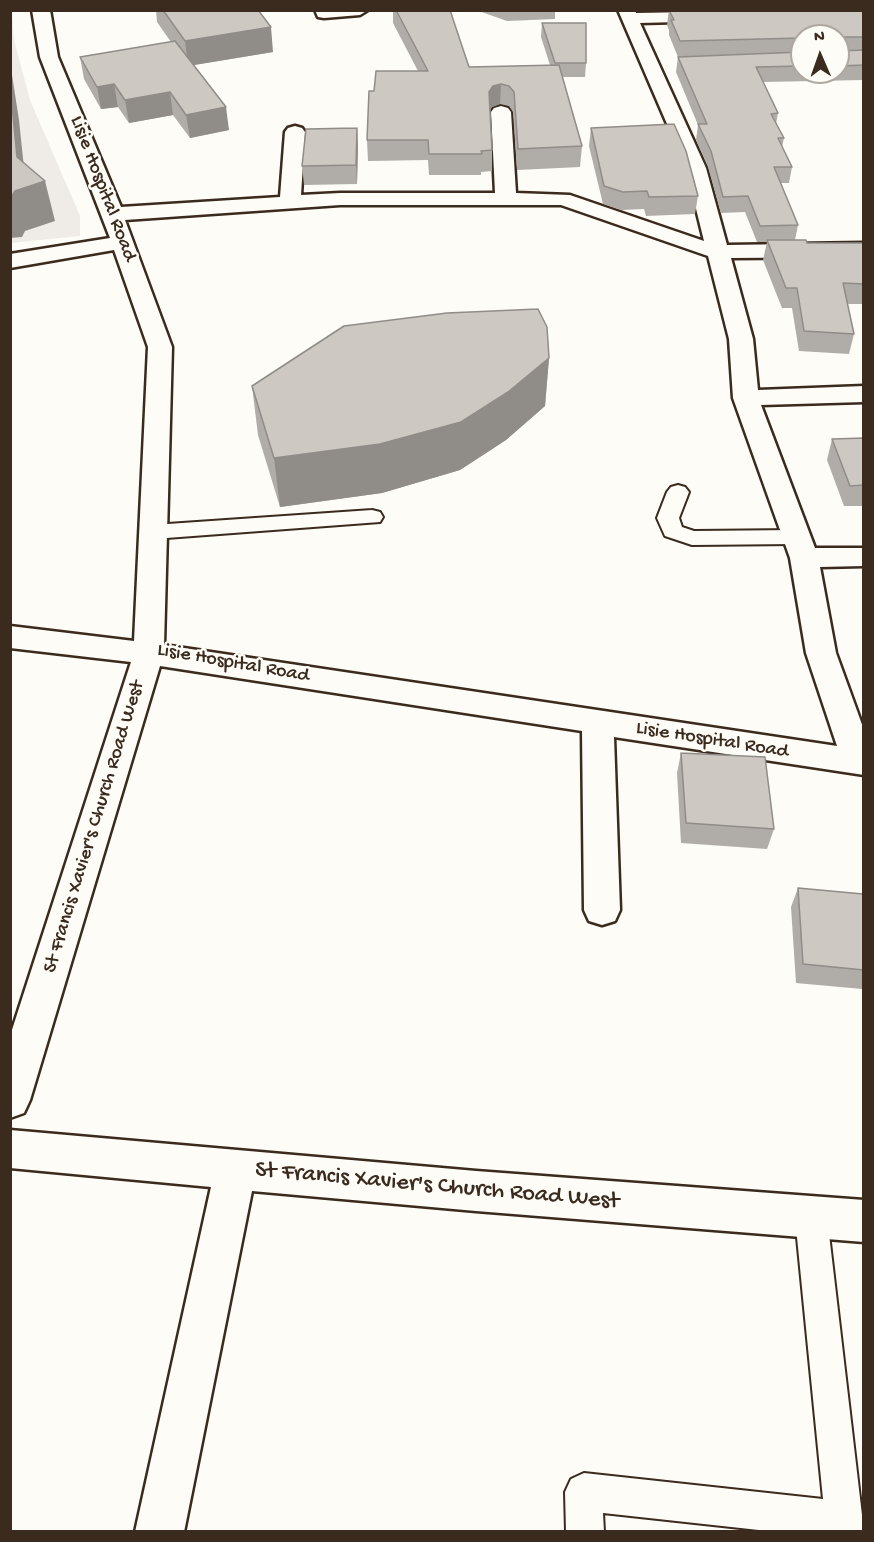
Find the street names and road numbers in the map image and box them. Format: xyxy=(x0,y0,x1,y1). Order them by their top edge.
street label: Lisie Hospital Road xyxy=(63,113,141,265)
street label: Lisie Hospital Road xyxy=(155,639,311,689)
street label: St Francis Xavier's Church Road West xyxy=(39,678,151,976)
street label: Lisie Hospital Road xyxy=(634,717,790,765)
street label: St Francis Xavier's Church Road West xyxy=(254,1157,620,1217)

